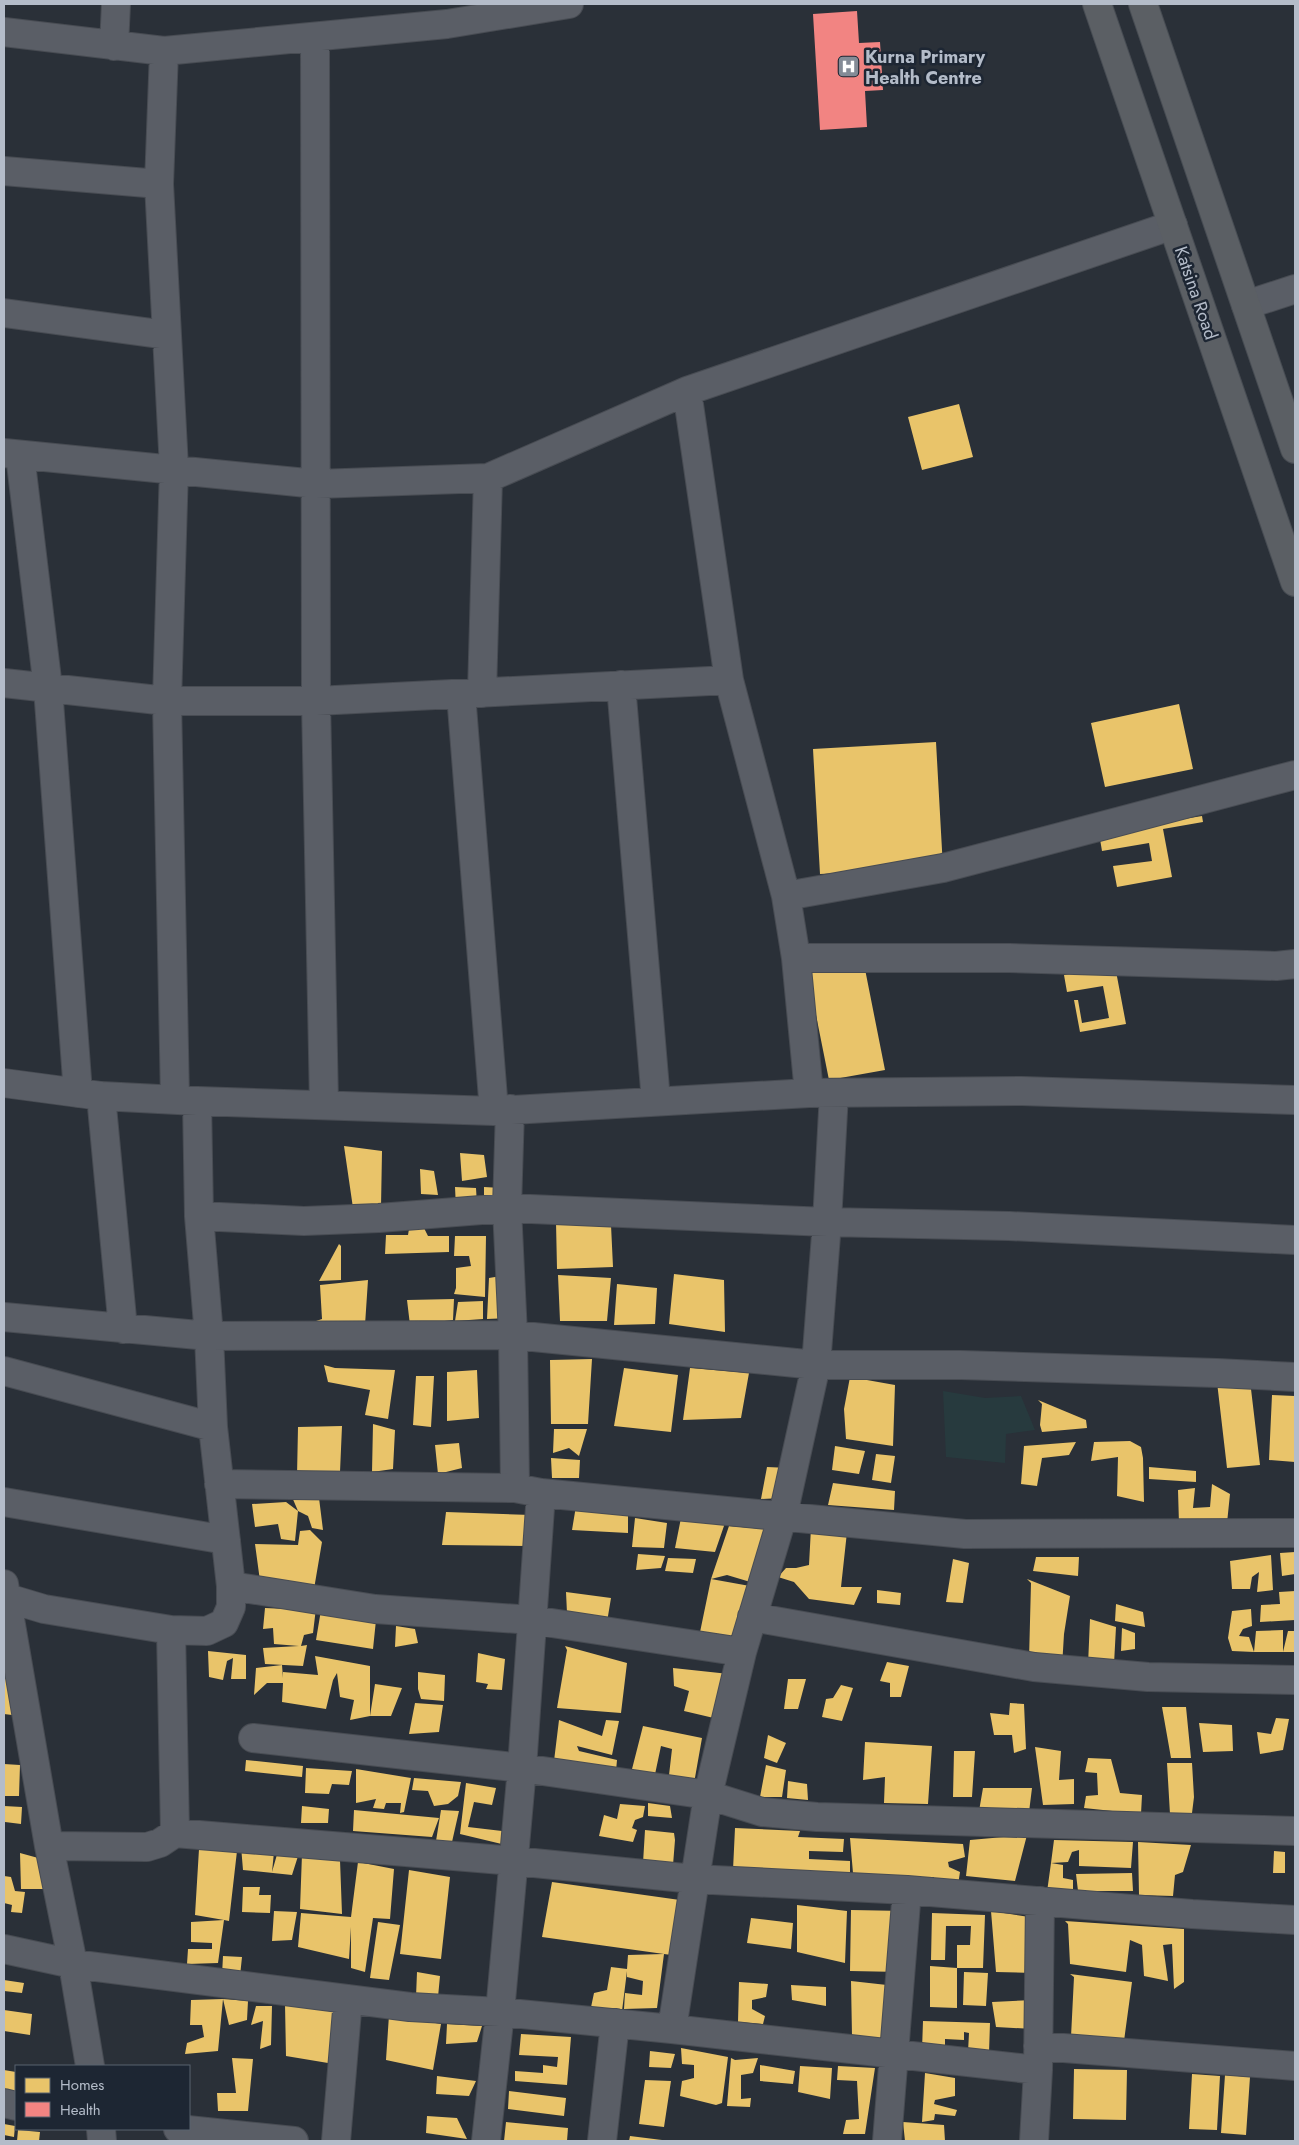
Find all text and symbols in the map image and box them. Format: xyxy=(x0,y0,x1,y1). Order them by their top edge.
place label: Kurna Primary Health Centre xyxy=(865,44,986,91)
hospital icon: Kurna Primary Health Centre xyxy=(837,55,861,79)
street label: Katsina Road xyxy=(1168,243,1224,343)
legend xyxy=(15,2065,190,2130)
text: Homes xyxy=(60,2074,104,2096)
text: Health xyxy=(60,2099,101,2121)

